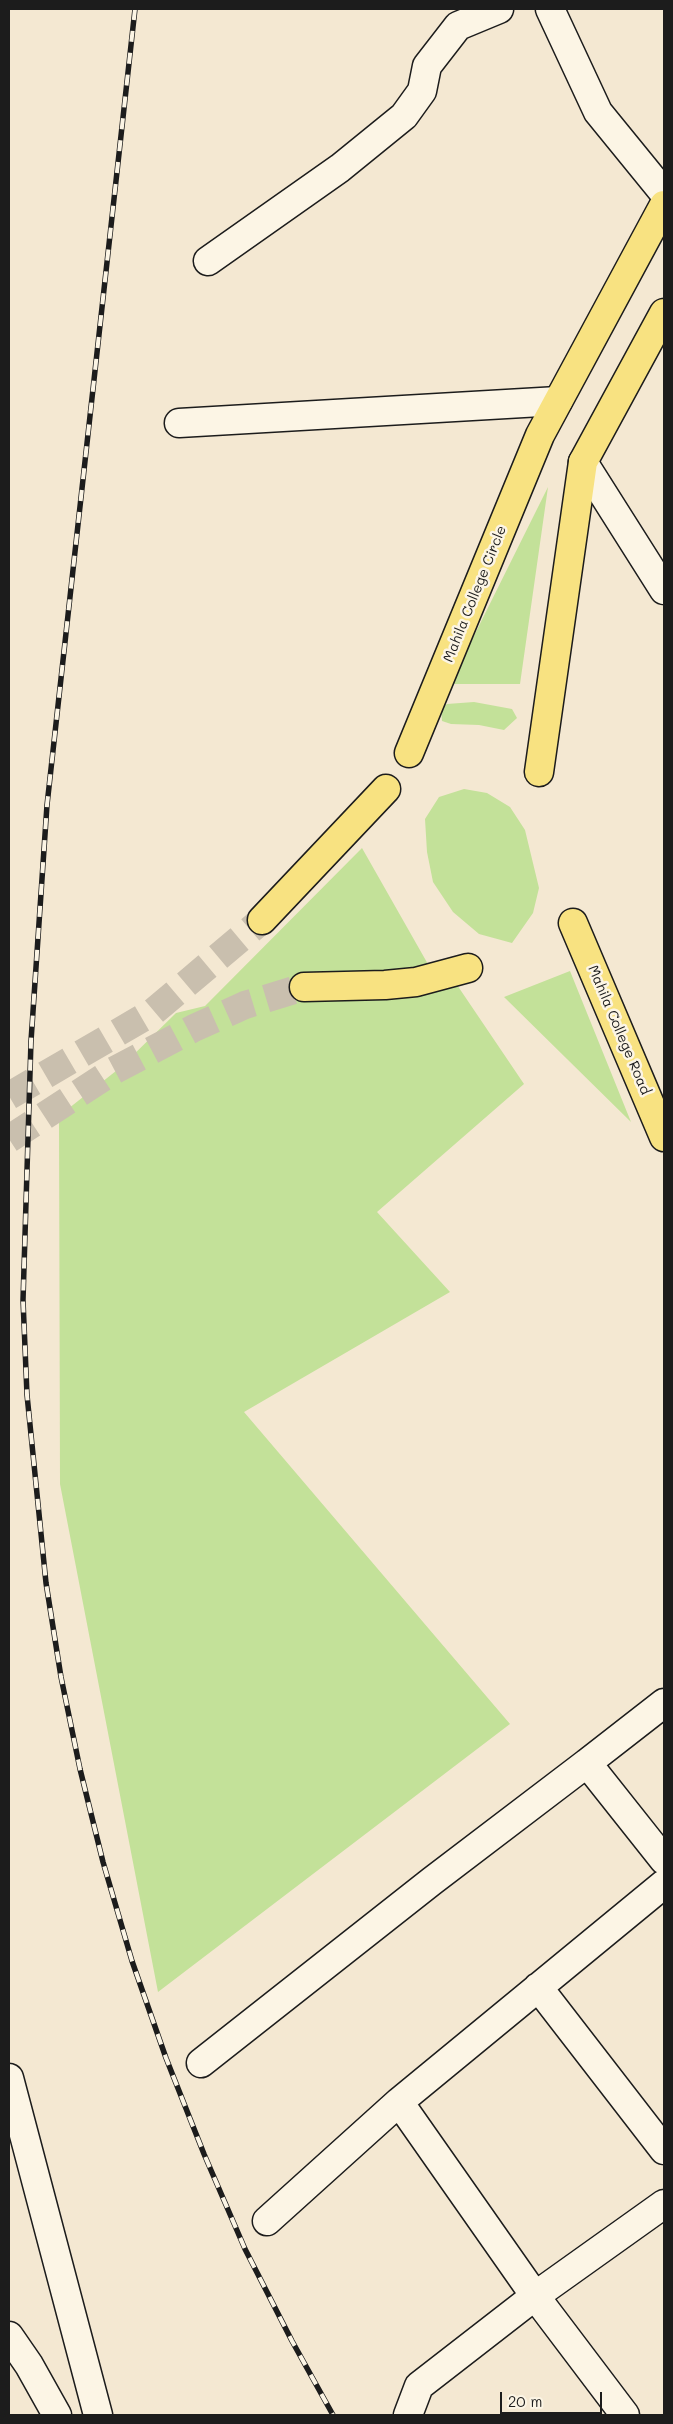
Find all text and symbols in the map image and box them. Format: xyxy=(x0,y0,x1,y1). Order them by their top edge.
street label: Mahila College Circle xyxy=(440,523,510,665)
street label: Mahila College Road xyxy=(584,963,654,1097)
scale bar xyxy=(503,2382,606,2414)
text: 20 m xyxy=(508,2391,542,2411)

